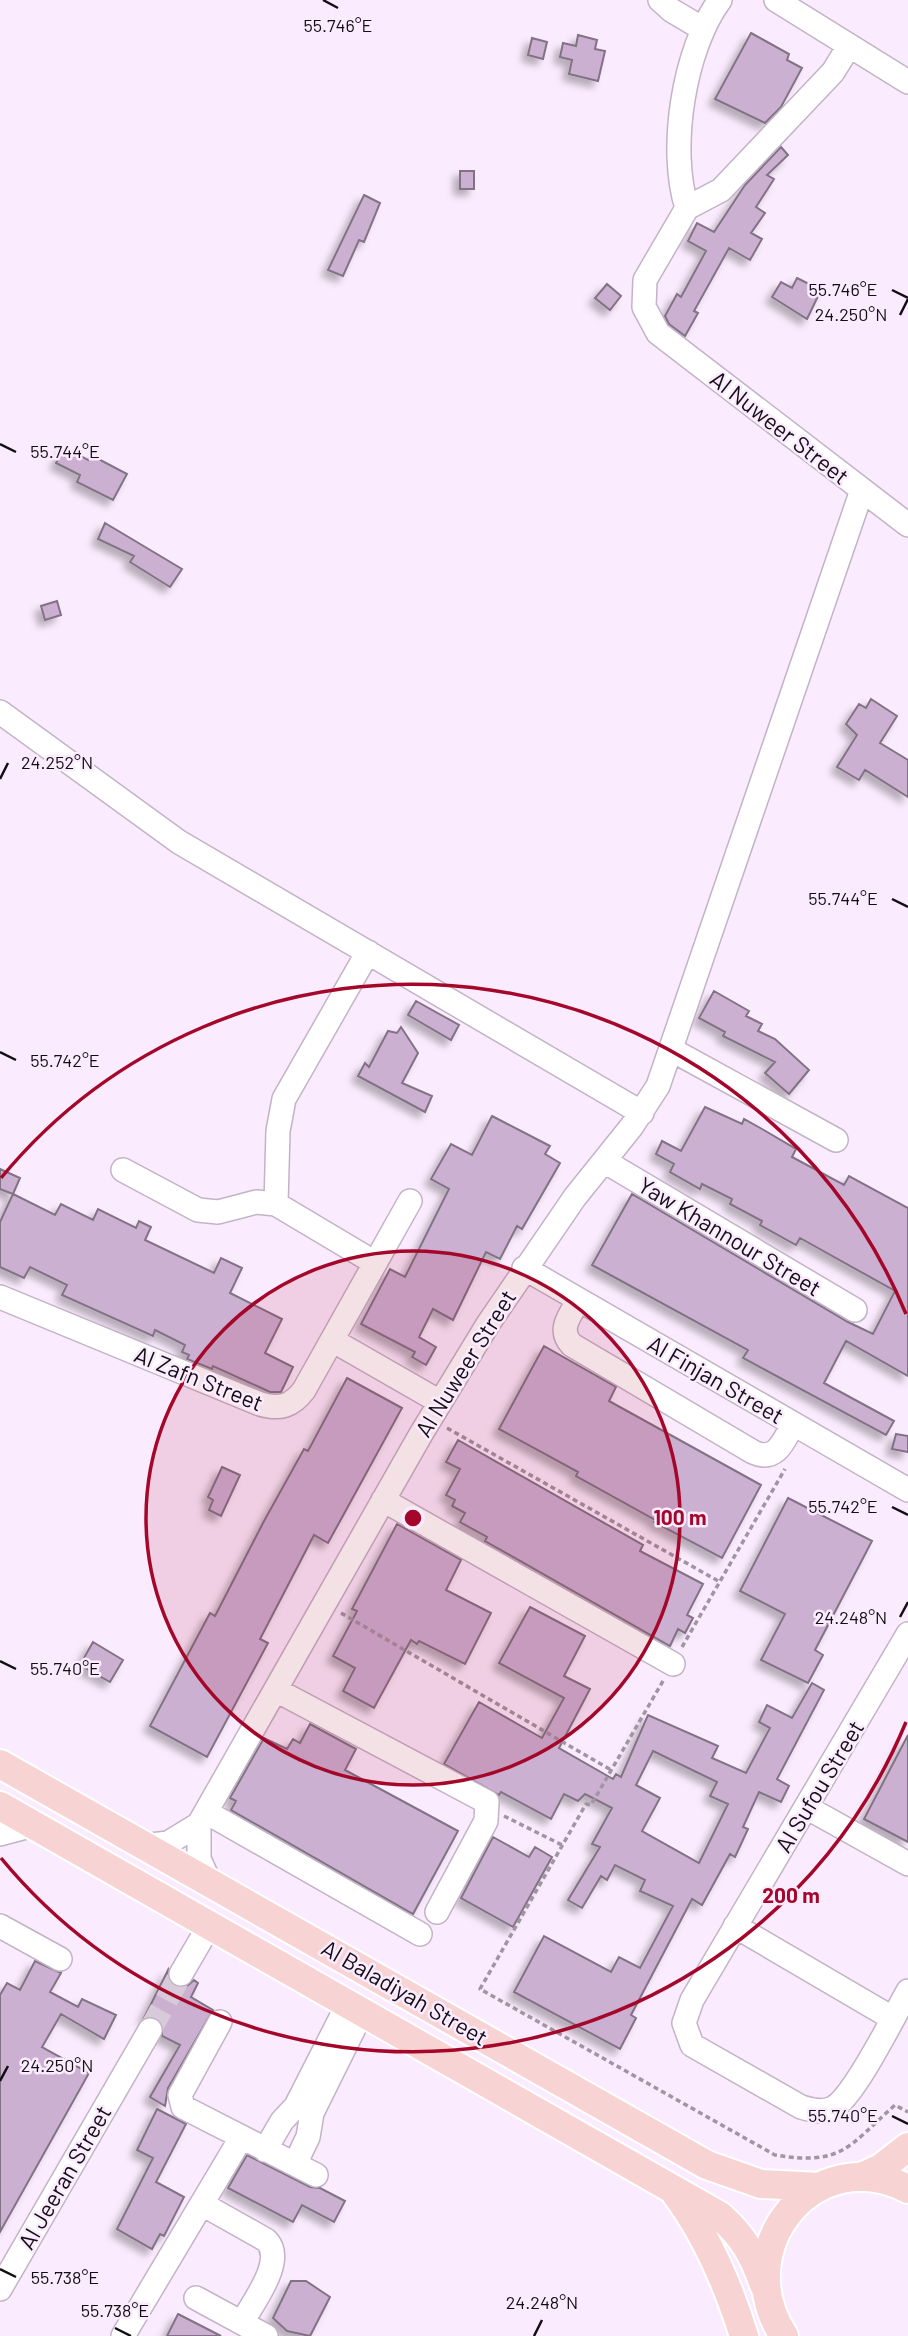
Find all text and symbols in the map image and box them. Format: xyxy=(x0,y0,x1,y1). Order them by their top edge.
text: 55.746°E xyxy=(304,14,372,36)
text: 55.746°E xyxy=(809,278,877,300)
text: 24.250°N xyxy=(815,303,887,325)
street label: Al Nuweer Street xyxy=(705,364,855,490)
text: 55.744°E xyxy=(30,440,100,462)
text: 24.252°N xyxy=(21,751,93,773)
text: 55.744°E xyxy=(808,887,878,909)
text: 55.742°E xyxy=(30,1049,100,1071)
street label: Yaw Khannour Street xyxy=(634,1170,826,1302)
street label: Al Nuweer Street xyxy=(409,1284,521,1442)
street label: Al Finjan Street xyxy=(643,1329,789,1429)
street label: Al Zafn Street xyxy=(131,1340,267,1416)
text: 55.742°E xyxy=(808,1495,878,1517)
text: 100 m xyxy=(653,1504,707,1529)
centre of rings xyxy=(401,1506,425,1530)
text: 24.248°N xyxy=(815,1606,887,1628)
text: 55.740°E xyxy=(30,1657,100,1679)
street label: Al Sufou Street xyxy=(769,1715,869,1857)
text: 200 m xyxy=(762,1882,820,1907)
street label: Al Baladiyah Street xyxy=(317,1933,493,2051)
text: 24.250°N xyxy=(21,2054,93,2076)
street label: Al Jeeran Street xyxy=(11,2100,117,2254)
text: 55.740°E xyxy=(808,2104,878,2126)
text: 55.738°E xyxy=(31,2266,99,2288)
text: 24.248°N xyxy=(506,2291,578,2313)
text: 55.738°E xyxy=(81,2299,149,2321)

